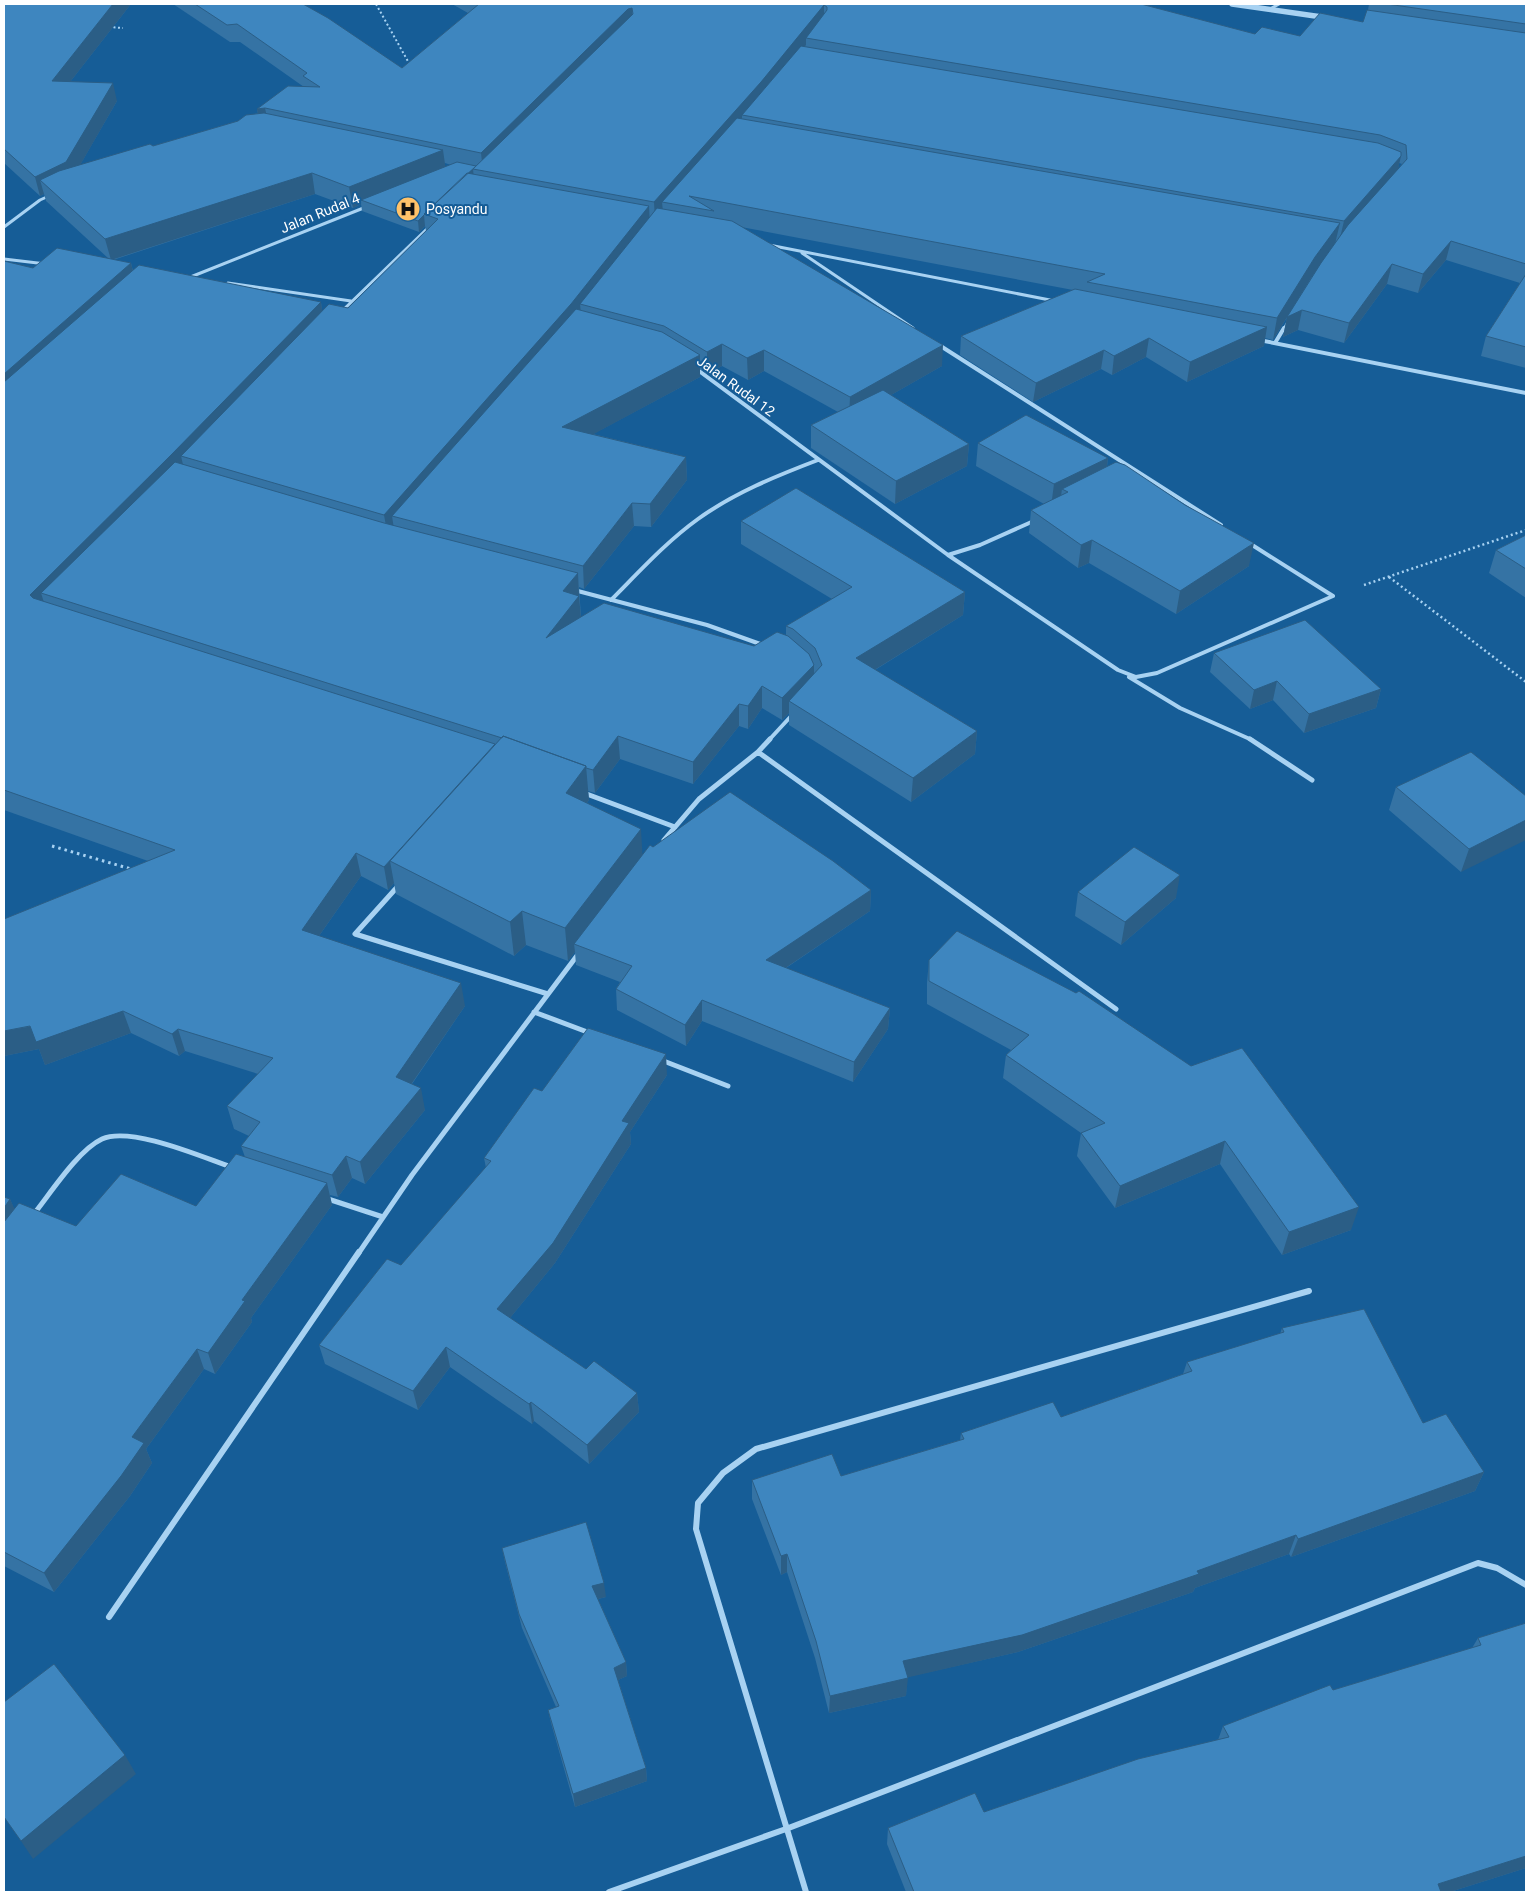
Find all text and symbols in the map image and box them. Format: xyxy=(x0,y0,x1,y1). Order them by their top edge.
street label: Jalan Rudal 4 xyxy=(278,190,362,236)
hospital icon: Posyandu xyxy=(395,196,421,222)
place label: Posyandu xyxy=(426,201,487,217)
street label: Jalan Rudal 12 xyxy=(694,352,778,420)

